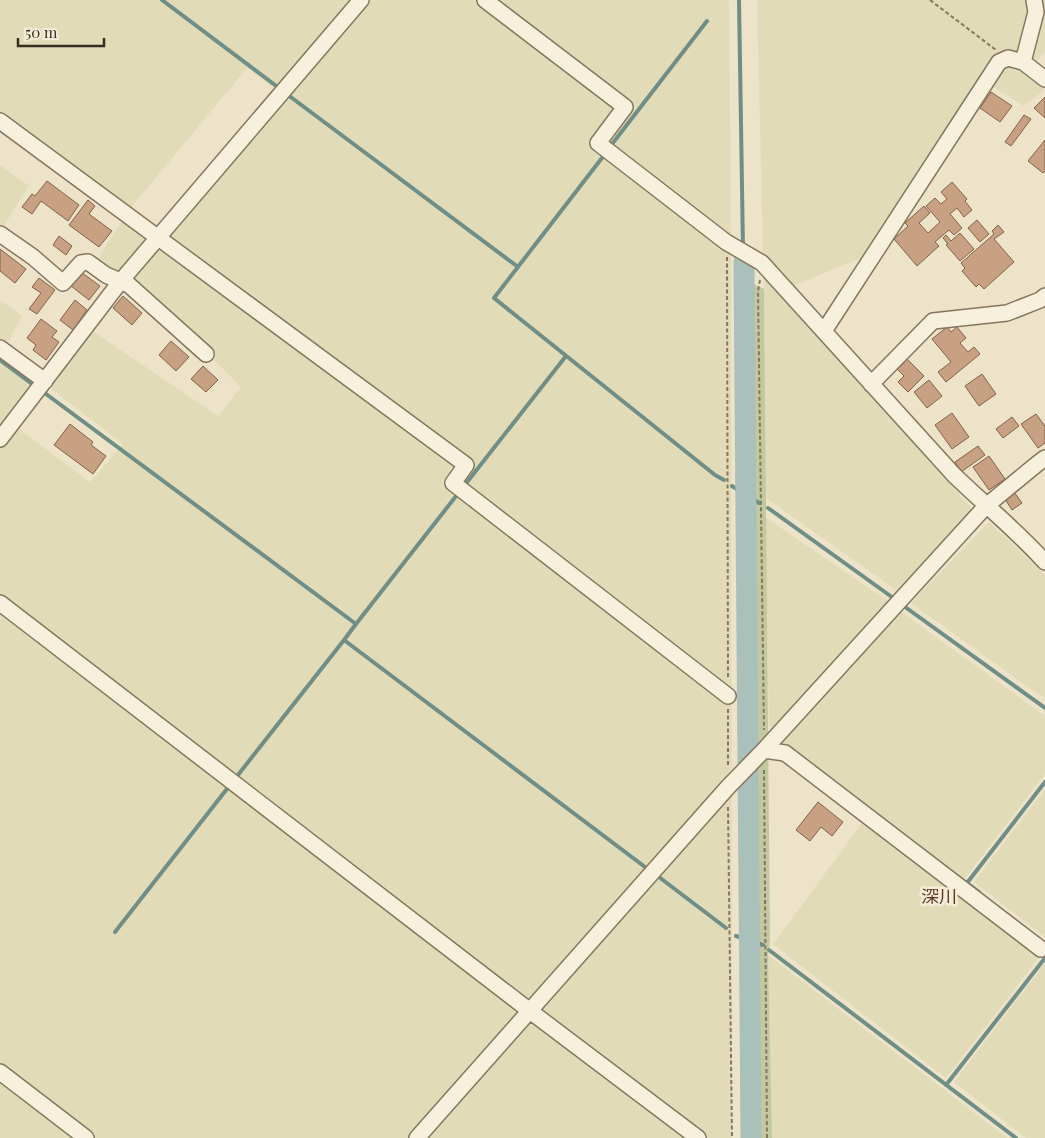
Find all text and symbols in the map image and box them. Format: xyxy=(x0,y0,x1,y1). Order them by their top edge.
scale bar xyxy=(18,15,104,47)
text: 50 m xyxy=(25,22,58,42)
district label: 深川 xyxy=(921,884,957,908)

